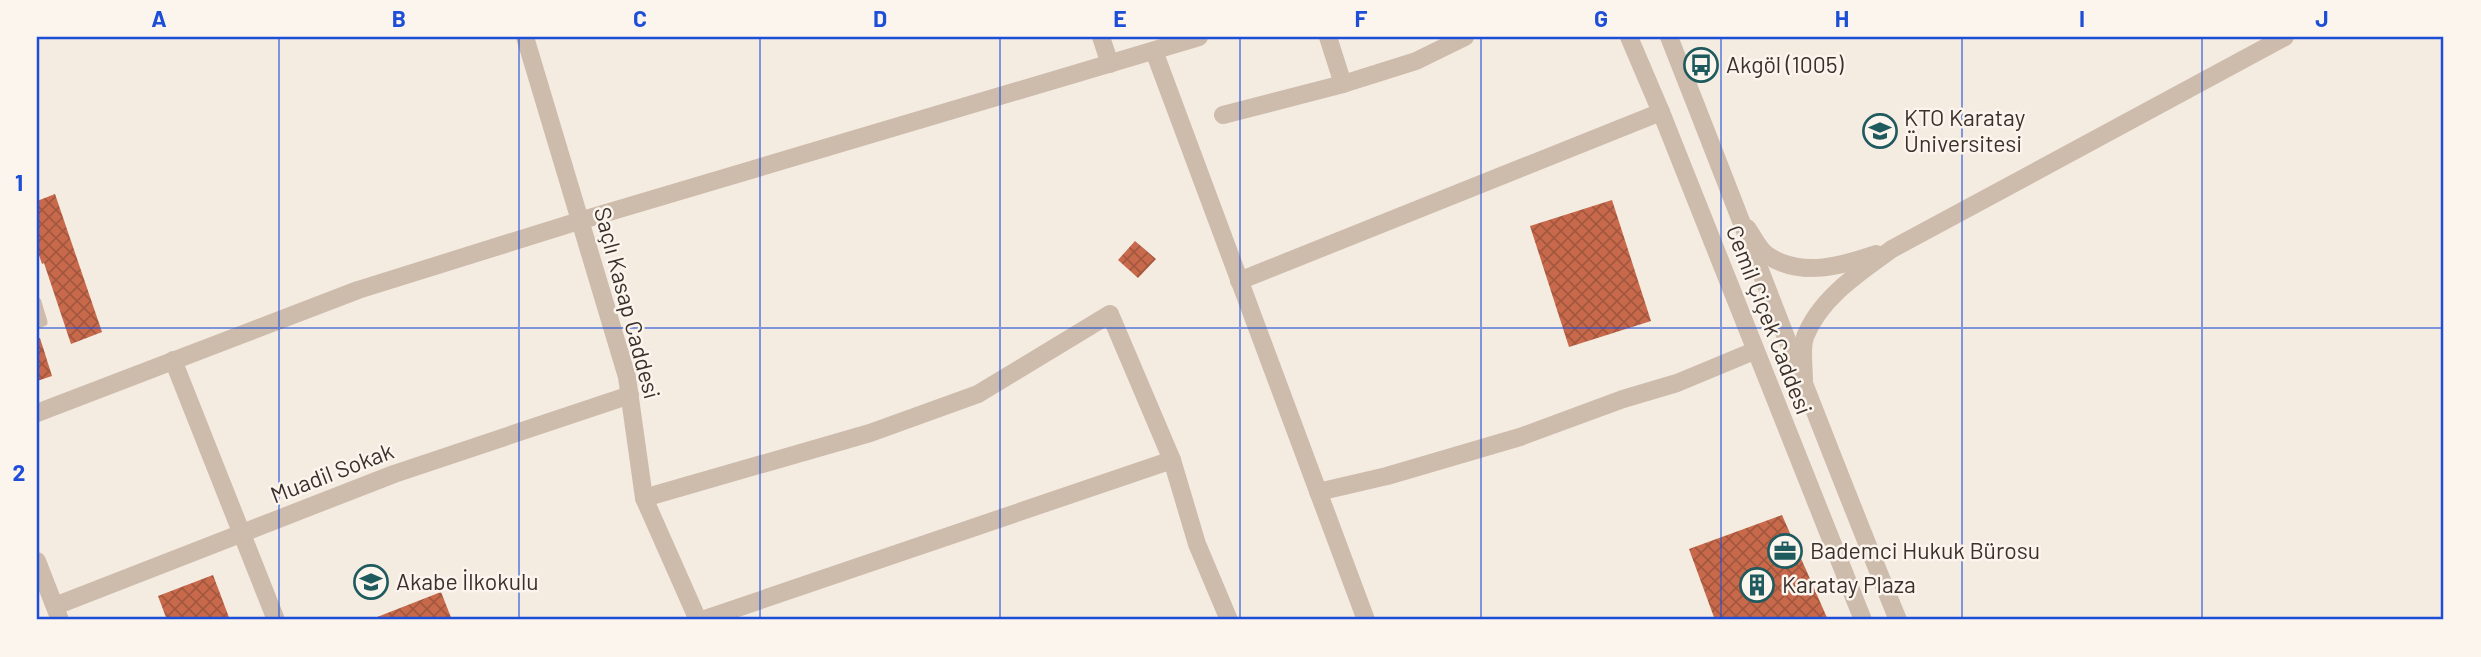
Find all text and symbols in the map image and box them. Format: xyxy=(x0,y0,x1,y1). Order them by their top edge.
text: A xyxy=(151,4,167,32)
text: B xyxy=(392,4,406,32)
text: C xyxy=(633,4,647,32)
text: D xyxy=(873,4,887,32)
text: E xyxy=(1113,4,1127,32)
text: F xyxy=(1355,4,1368,32)
text: G xyxy=(1594,4,1608,32)
text: H xyxy=(1835,4,1849,32)
text: I xyxy=(2079,4,2085,32)
text: J xyxy=(2315,4,2329,32)
bus stop icon: Akgöl (1005) xyxy=(1682,46,1720,84)
place label: Akgöl (1005) xyxy=(1726,50,1845,78)
place label: KTO Karatay Üniversitesi xyxy=(1904,103,2026,157)
school or university icon: KTO Karatay Üniversitesi xyxy=(1861,112,1899,150)
text: 1 xyxy=(15,168,23,196)
street label: Saçlı Kasap Caddesi xyxy=(589,204,667,402)
street label: Cemil Çiçek Caddesi xyxy=(1721,221,1819,418)
street label: Muadil Sokak xyxy=(266,436,397,508)
text: 2 xyxy=(13,458,25,486)
office icon: Bademci Hukuk Bürosu xyxy=(1766,532,1804,570)
place label: Bademci Hukuk Bürosu xyxy=(1810,536,2040,564)
school or university icon: Akabe İlkokulu xyxy=(352,563,390,601)
building icon: Karatay Plaza xyxy=(1738,566,1776,604)
place label: Akabe İlkokulu xyxy=(396,567,539,595)
place label: Karatay Plaza xyxy=(1782,570,1916,598)

